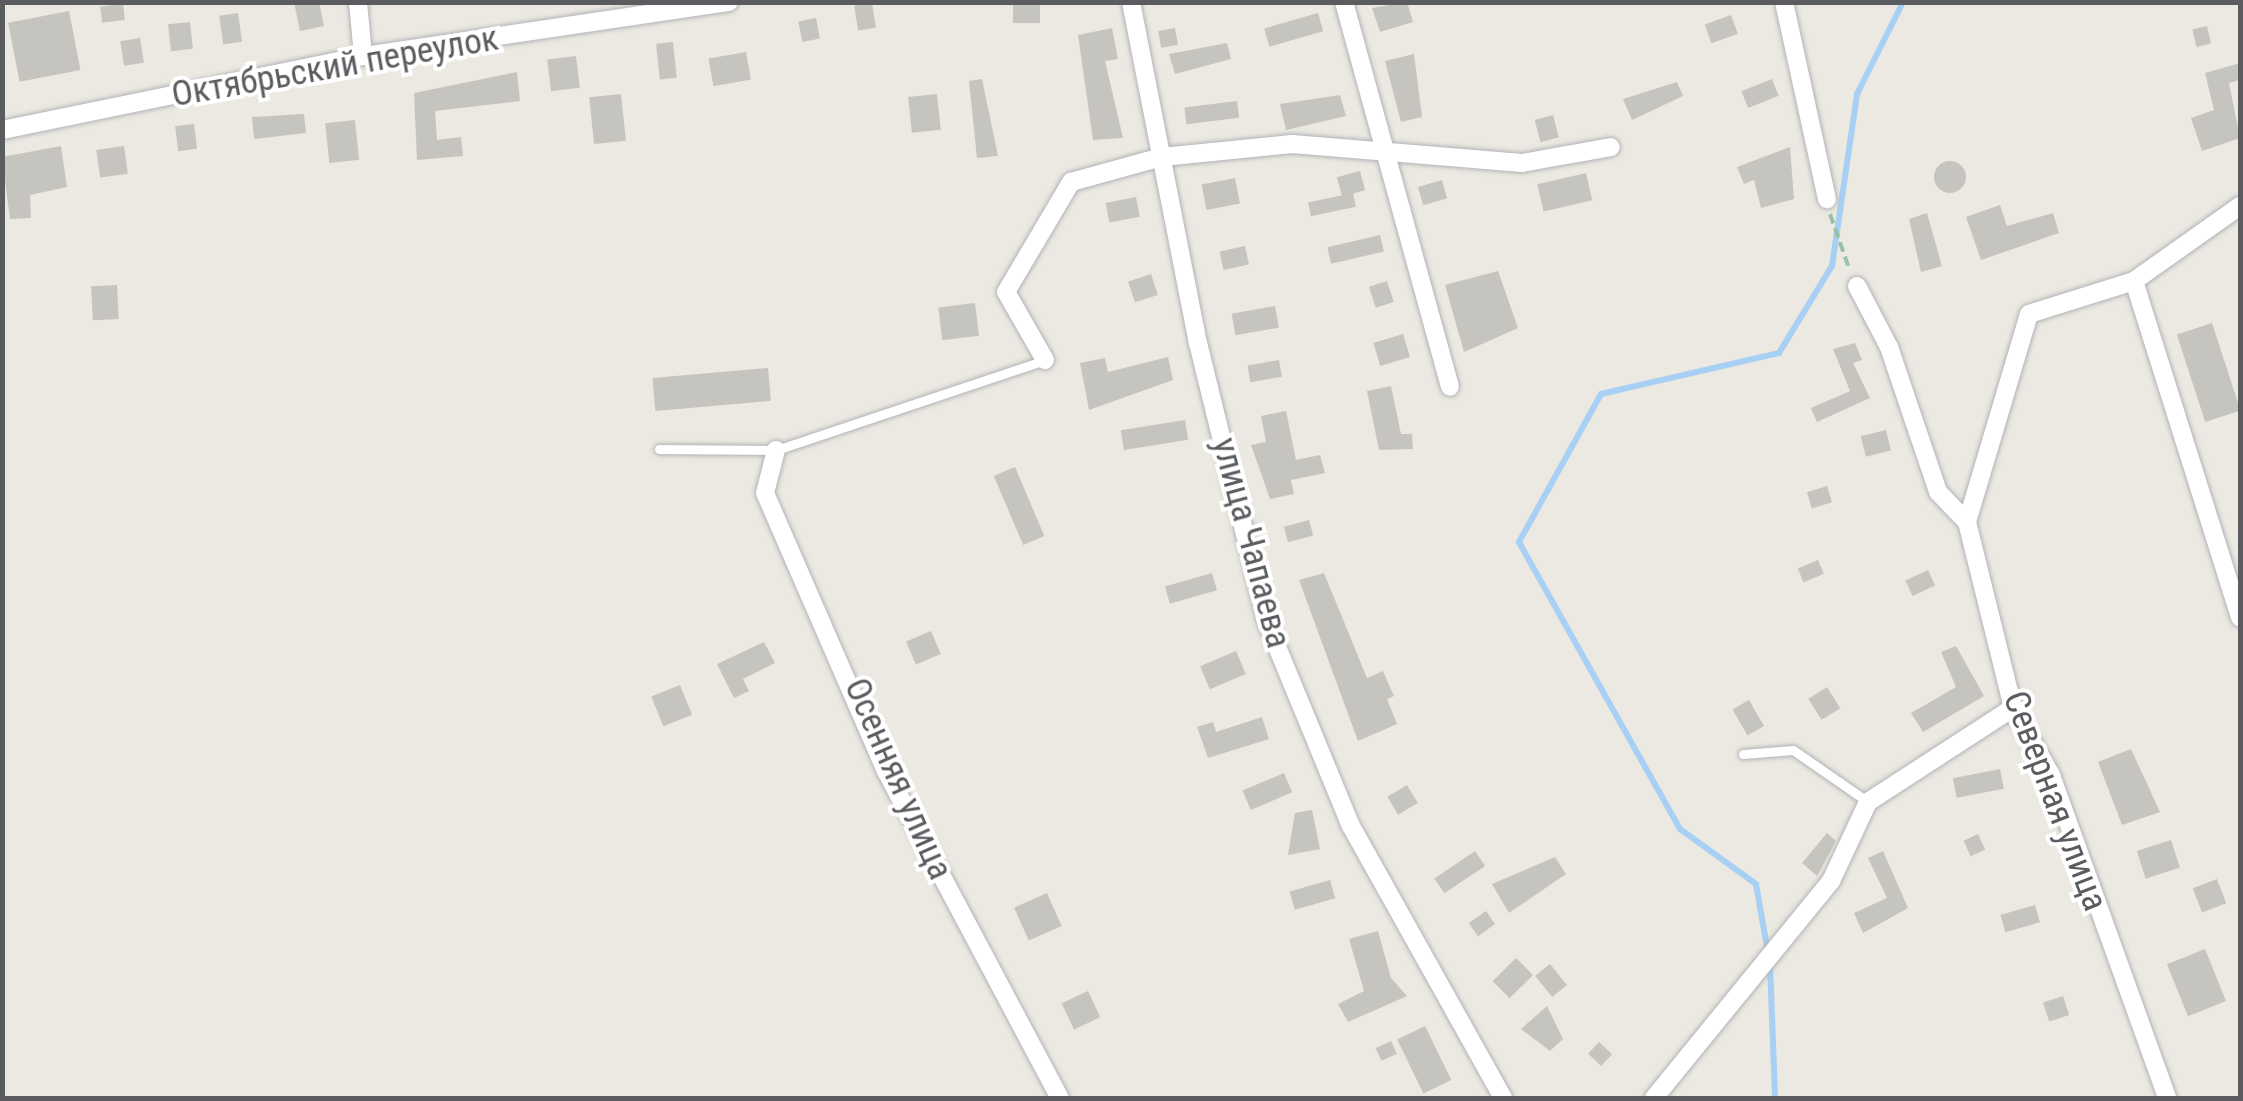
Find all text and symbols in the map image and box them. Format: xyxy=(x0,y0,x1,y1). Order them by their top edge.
street label: Октябрьский переулок xyxy=(168,18,502,116)
street label: улица Чапаева xyxy=(1203,433,1299,653)
street label: Осенняя улица xyxy=(835,672,961,886)
street label: Северная улица xyxy=(1994,685,2116,917)

